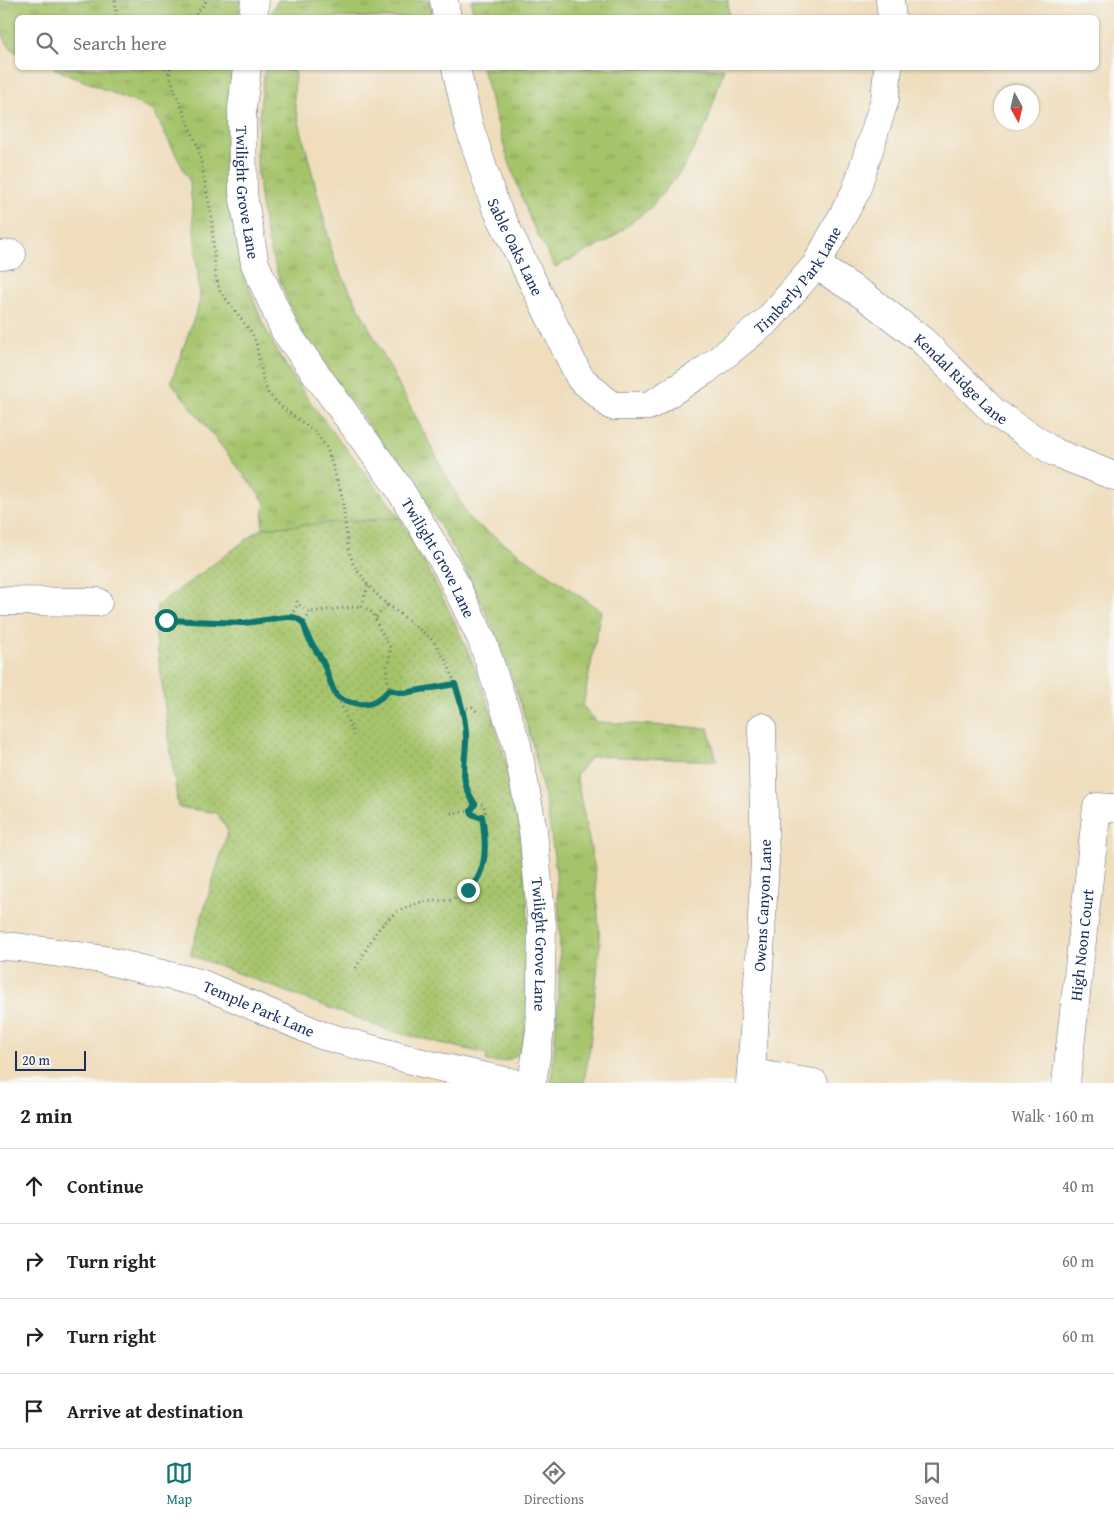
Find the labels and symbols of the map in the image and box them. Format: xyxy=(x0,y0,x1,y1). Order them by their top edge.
north arrow xyxy=(994,85,1039,130)
street label: Twilight Grove Lane xyxy=(230,125,266,261)
street label: Sable Oaks Lane xyxy=(481,195,550,300)
street label: Timberly Park Lane xyxy=(748,222,847,339)
street label: Kendal Ridge Lane xyxy=(909,326,1013,430)
street label: Twilight Grove Lane xyxy=(396,493,482,622)
route start xyxy=(155,609,178,632)
street label: Owens Canyon Lane xyxy=(747,839,777,973)
street label: Twilight Grove Lane xyxy=(526,876,554,1012)
route end xyxy=(457,879,480,902)
street label: High Noon Court xyxy=(1063,887,1100,1002)
street label: Temple Park Lane xyxy=(199,974,319,1043)
scale bar xyxy=(15,1048,86,1071)

